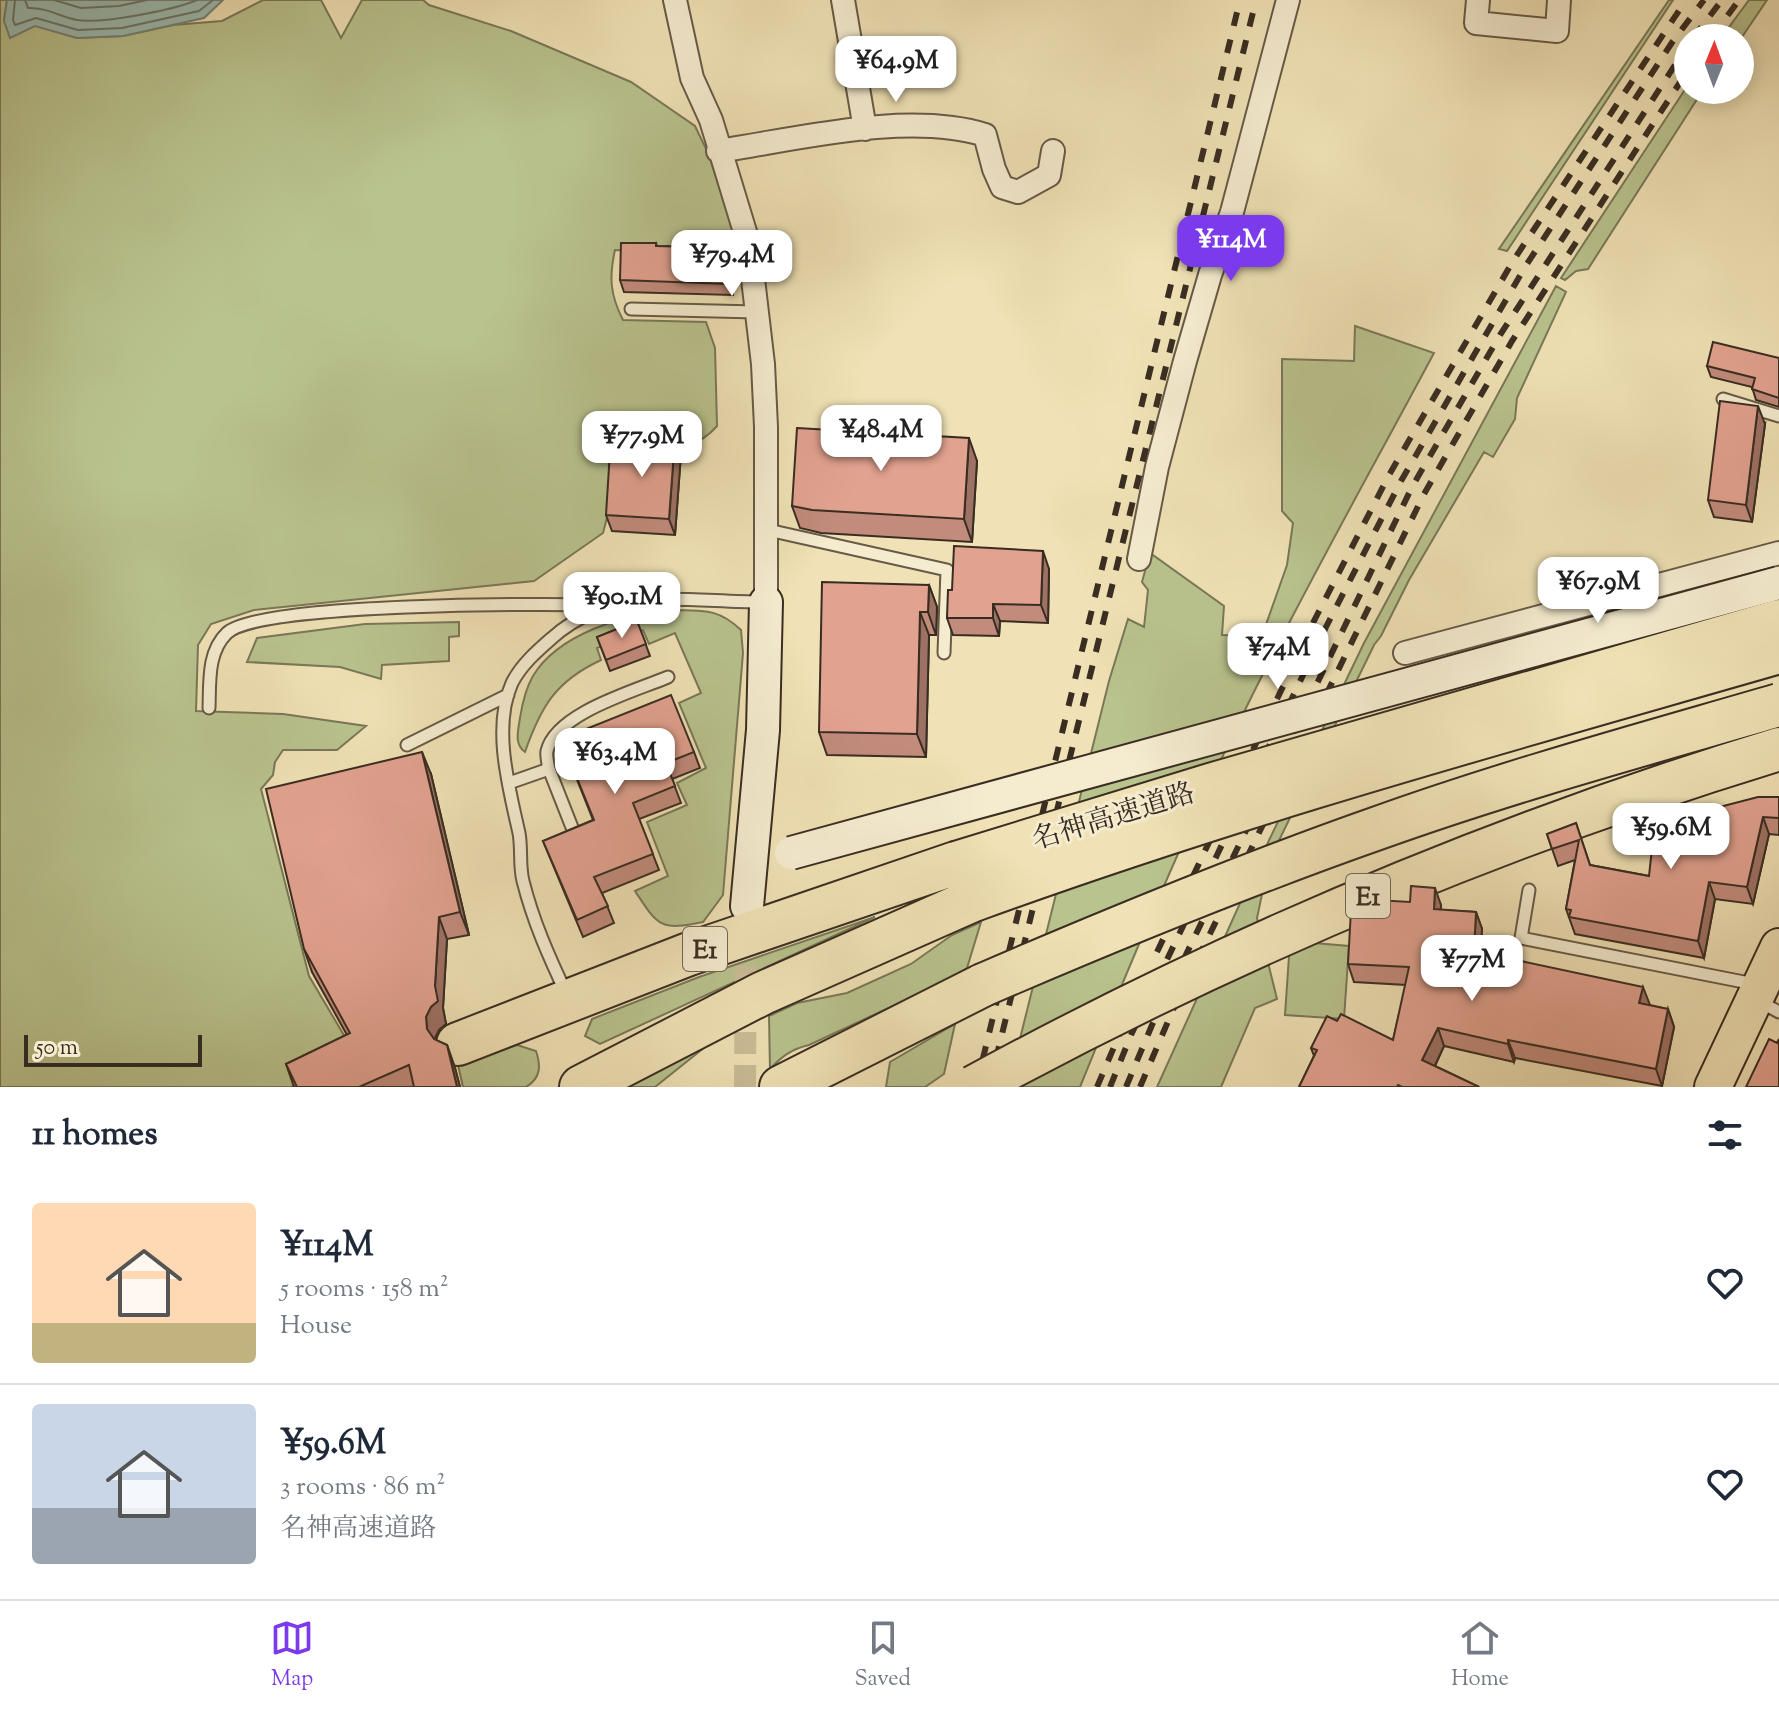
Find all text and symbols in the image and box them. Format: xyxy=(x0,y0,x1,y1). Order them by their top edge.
north arrow xyxy=(1674,24,1754,104)
map controls xyxy=(1674,24,1754,104)
pin: ¥64.9M xyxy=(831,36,961,104)
text: ¥64.9M xyxy=(853,43,939,80)
pin: ¥114M xyxy=(1175,215,1287,283)
text: ¥114M xyxy=(1195,222,1267,259)
pin: ¥79.4M xyxy=(667,230,797,298)
text: ¥79.4M xyxy=(689,237,775,274)
pin: ¥48.4M xyxy=(816,405,946,473)
pin: ¥77.9M xyxy=(577,411,707,479)
text: ¥48.4M xyxy=(839,412,923,449)
text: ¥77.9M xyxy=(600,418,684,455)
pin: ¥67.9M xyxy=(1533,557,1663,625)
text: ¥67.9M xyxy=(1556,564,1640,601)
pin: ¥90.1M xyxy=(557,572,687,640)
text: ¥90.1M xyxy=(581,579,663,616)
pin: ¥74M xyxy=(1231,623,1325,691)
text: ¥74M xyxy=(1245,630,1311,667)
pin: ¥63.4M xyxy=(550,728,680,796)
text: ¥63.4M xyxy=(573,735,657,772)
street label: 名神高速道路 xyxy=(1028,774,1200,862)
pin: ¥59.6M xyxy=(1606,803,1736,871)
text: ¥59.6M xyxy=(1630,810,1712,847)
road number: E1 xyxy=(1346,874,1390,918)
road number: E1 xyxy=(683,927,727,971)
pin: ¥77M xyxy=(1425,935,1519,1003)
text: ¥77M xyxy=(1439,942,1505,979)
scale bar xyxy=(24,1031,202,1067)
text: 50 m xyxy=(36,1033,78,1065)
text: 11 homes xyxy=(32,1111,158,1160)
icon: filters xyxy=(1703,1113,1747,1157)
text: ¥114M xyxy=(280,1222,373,1271)
icon: home xyxy=(96,1235,192,1331)
icon: heart xyxy=(1703,1261,1747,1305)
text: 5 rooms · 158 m² xyxy=(280,1271,449,1308)
text: House xyxy=(280,1308,352,1345)
text: ¥59.6M xyxy=(280,1420,386,1469)
icon: home xyxy=(96,1436,192,1532)
icon: heart xyxy=(1703,1462,1747,1506)
text: 3 rooms · 86 m² xyxy=(280,1469,445,1506)
text: 名神高速道路 xyxy=(280,1511,436,1548)
tab: Map xyxy=(270,1616,314,1696)
tab: Saved xyxy=(854,1616,911,1696)
tab: Home xyxy=(1451,1616,1509,1696)

